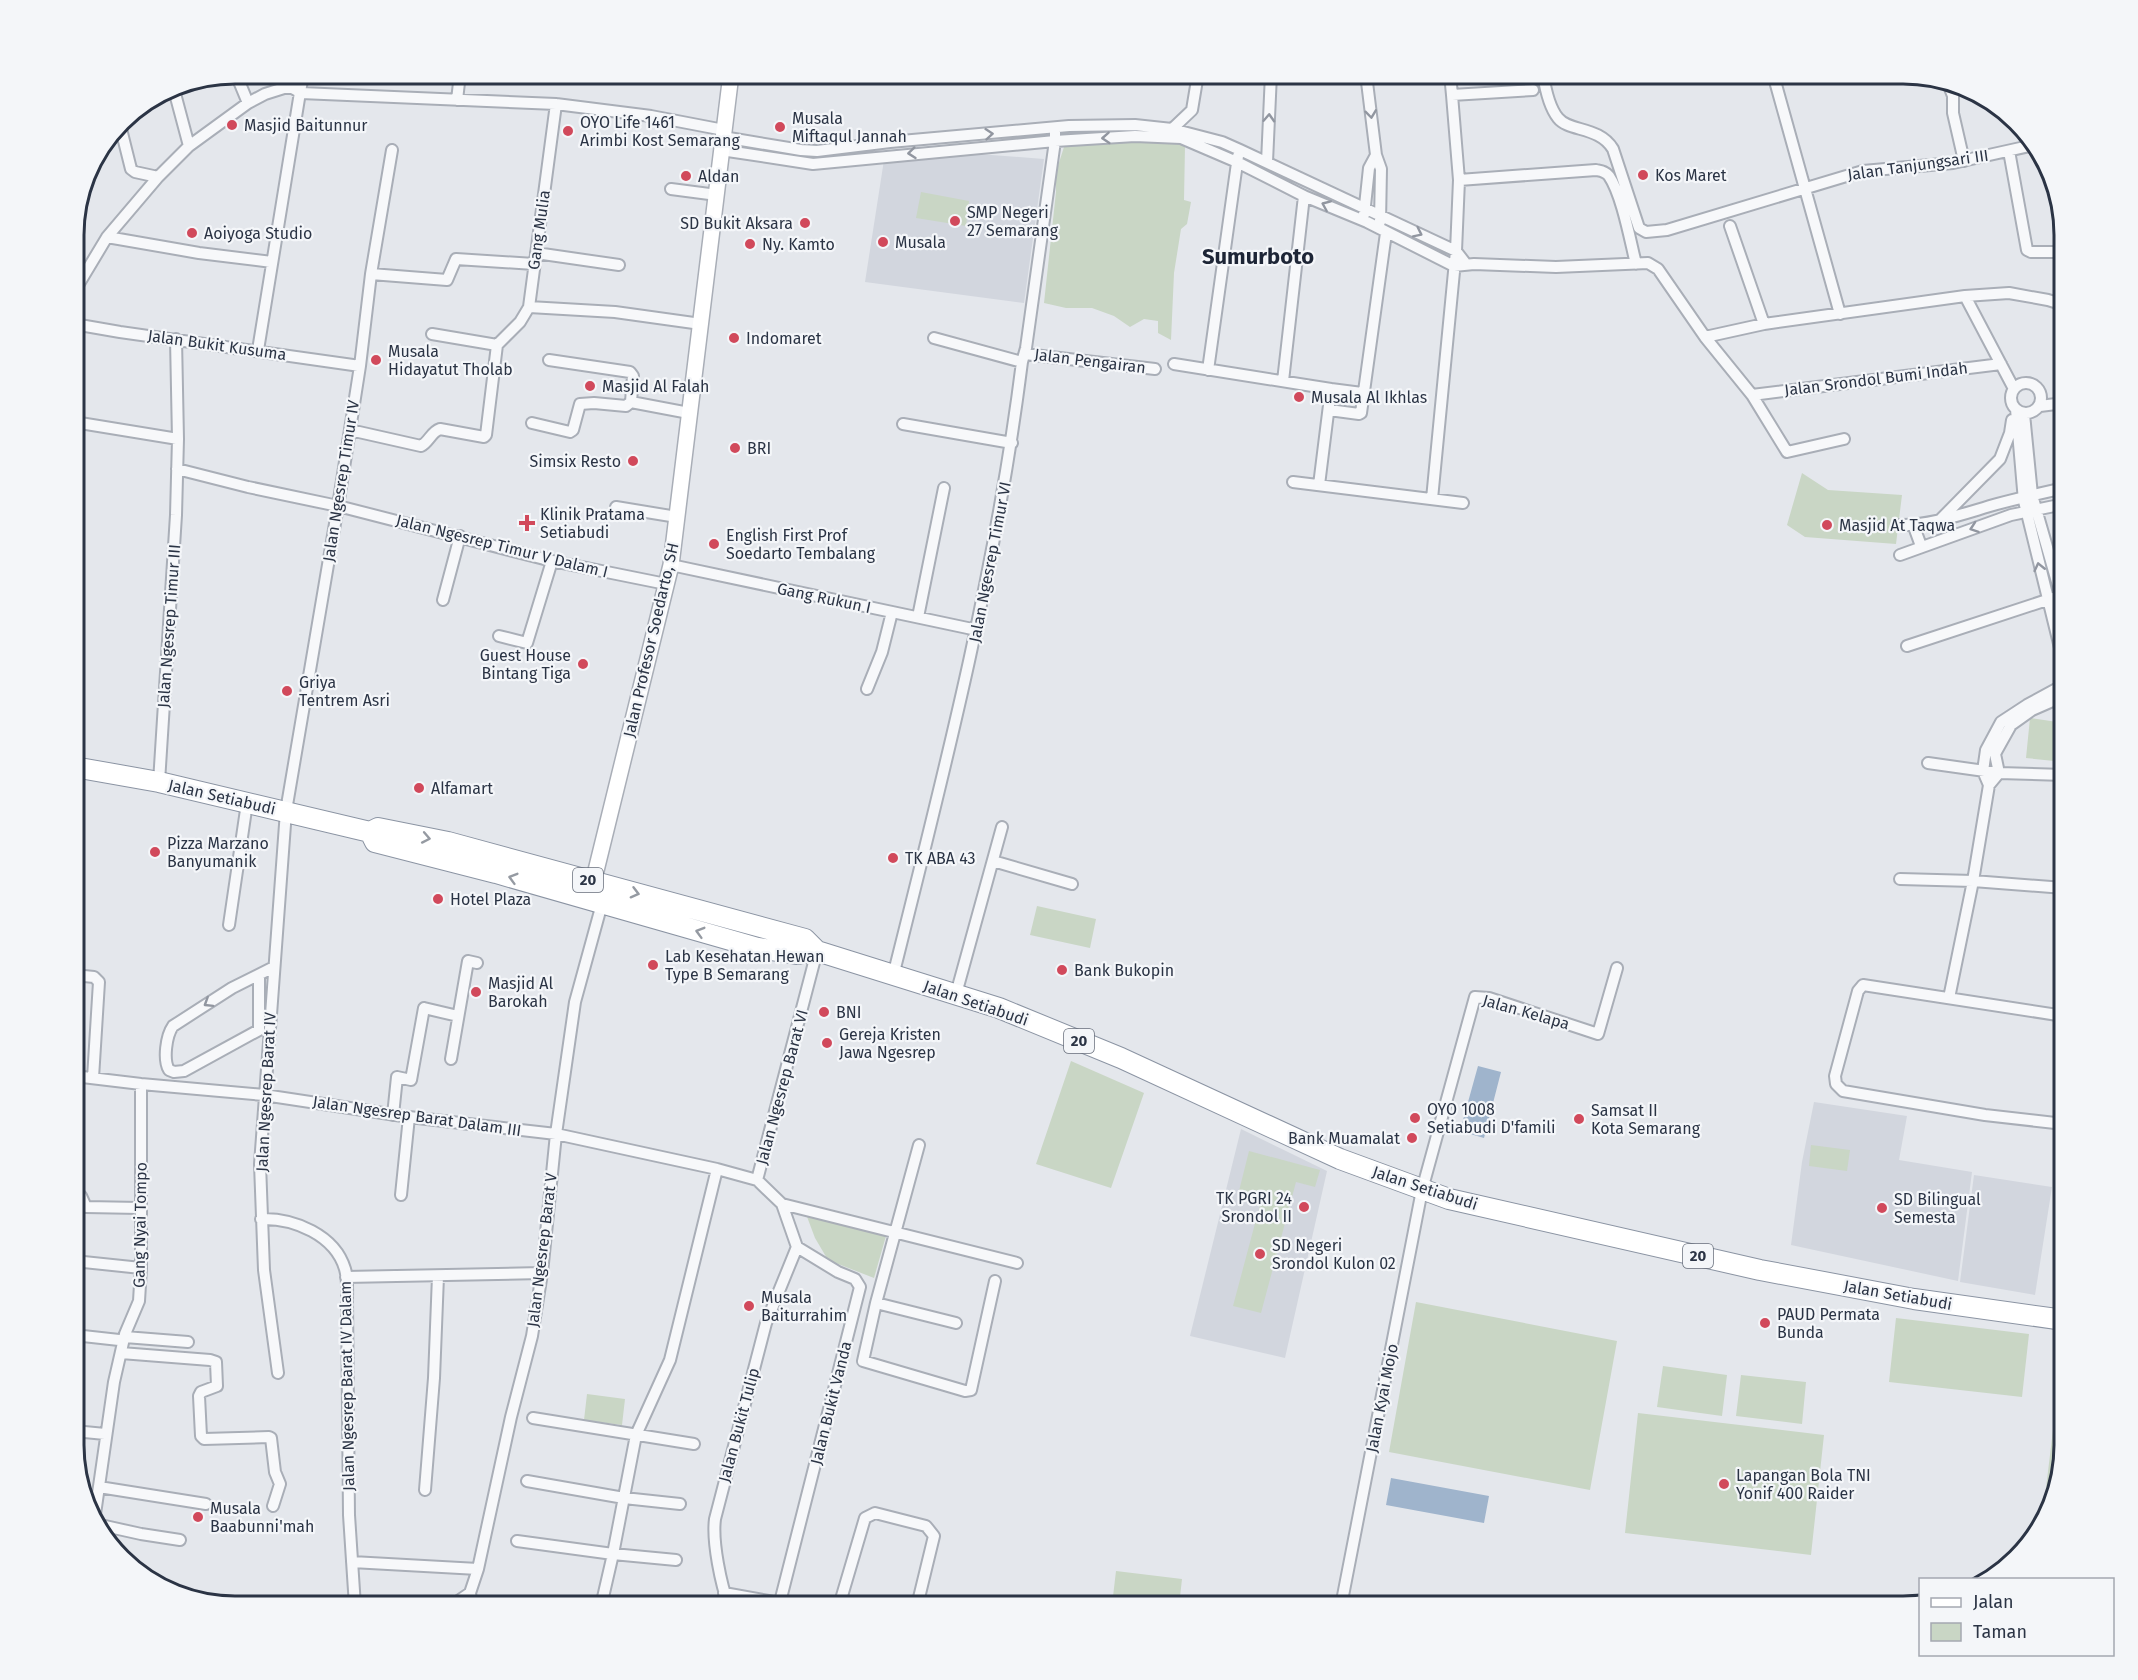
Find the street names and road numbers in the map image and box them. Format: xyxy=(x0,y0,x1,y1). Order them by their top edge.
street label: Jalan Tanjungsari III xyxy=(1846,146,1990,184)
street label: Gang Mulia xyxy=(524,189,554,271)
street label: Jalan Bukit Kusuma xyxy=(146,326,288,364)
street label: Jalan Pengairan xyxy=(1033,345,1147,377)
street label: Jalan Srondol Bumi Indah xyxy=(1783,358,1969,400)
street label: Jalan Ngesrep Timur IV xyxy=(319,399,363,563)
street label: Jalan Ngesrep Timur VI xyxy=(965,480,1015,644)
street label: Jalan Ngesrep Timur V Dalam I xyxy=(394,510,610,582)
street label: Jalan Profesor Soedarto, SH xyxy=(619,541,683,739)
street label: Jalan Ngesrep Timur III xyxy=(154,543,184,709)
street label: Gang Rukun I xyxy=(775,579,873,617)
street label: Jalan Setiabudi xyxy=(166,775,278,819)
road number: 20 xyxy=(573,868,603,892)
street label: Jalan Setiabudi xyxy=(921,976,1031,1030)
street label: Jalan Kelapa xyxy=(1480,991,1572,1033)
street label: Jalan Ngesrep Barat VI xyxy=(752,1007,812,1167)
street label: Jalan Ngesrep Barat IV xyxy=(252,1011,280,1172)
road number: 20 xyxy=(1064,1029,1094,1053)
street label: Jalan Ngesrep Barat Dalam III xyxy=(311,1092,523,1140)
street label: Gang Nyai Tompo xyxy=(129,1162,151,1288)
street label: Jalan Setiabudi xyxy=(1370,1162,1480,1214)
street label: Jalan Ngesrep Barat V xyxy=(523,1172,561,1328)
road number: 20 xyxy=(1683,1244,1713,1268)
street label: Jalan Setiabudi xyxy=(1842,1276,1954,1314)
street label: Jalan Ngesrep Barat IV Dalam xyxy=(336,1281,358,1491)
street label: Jalan Bukit Vanda xyxy=(806,1339,856,1467)
street label: Jalan Kyai Mojo xyxy=(1362,1342,1402,1454)
street label: Jalan Bukit Tulip xyxy=(715,1366,763,1484)

